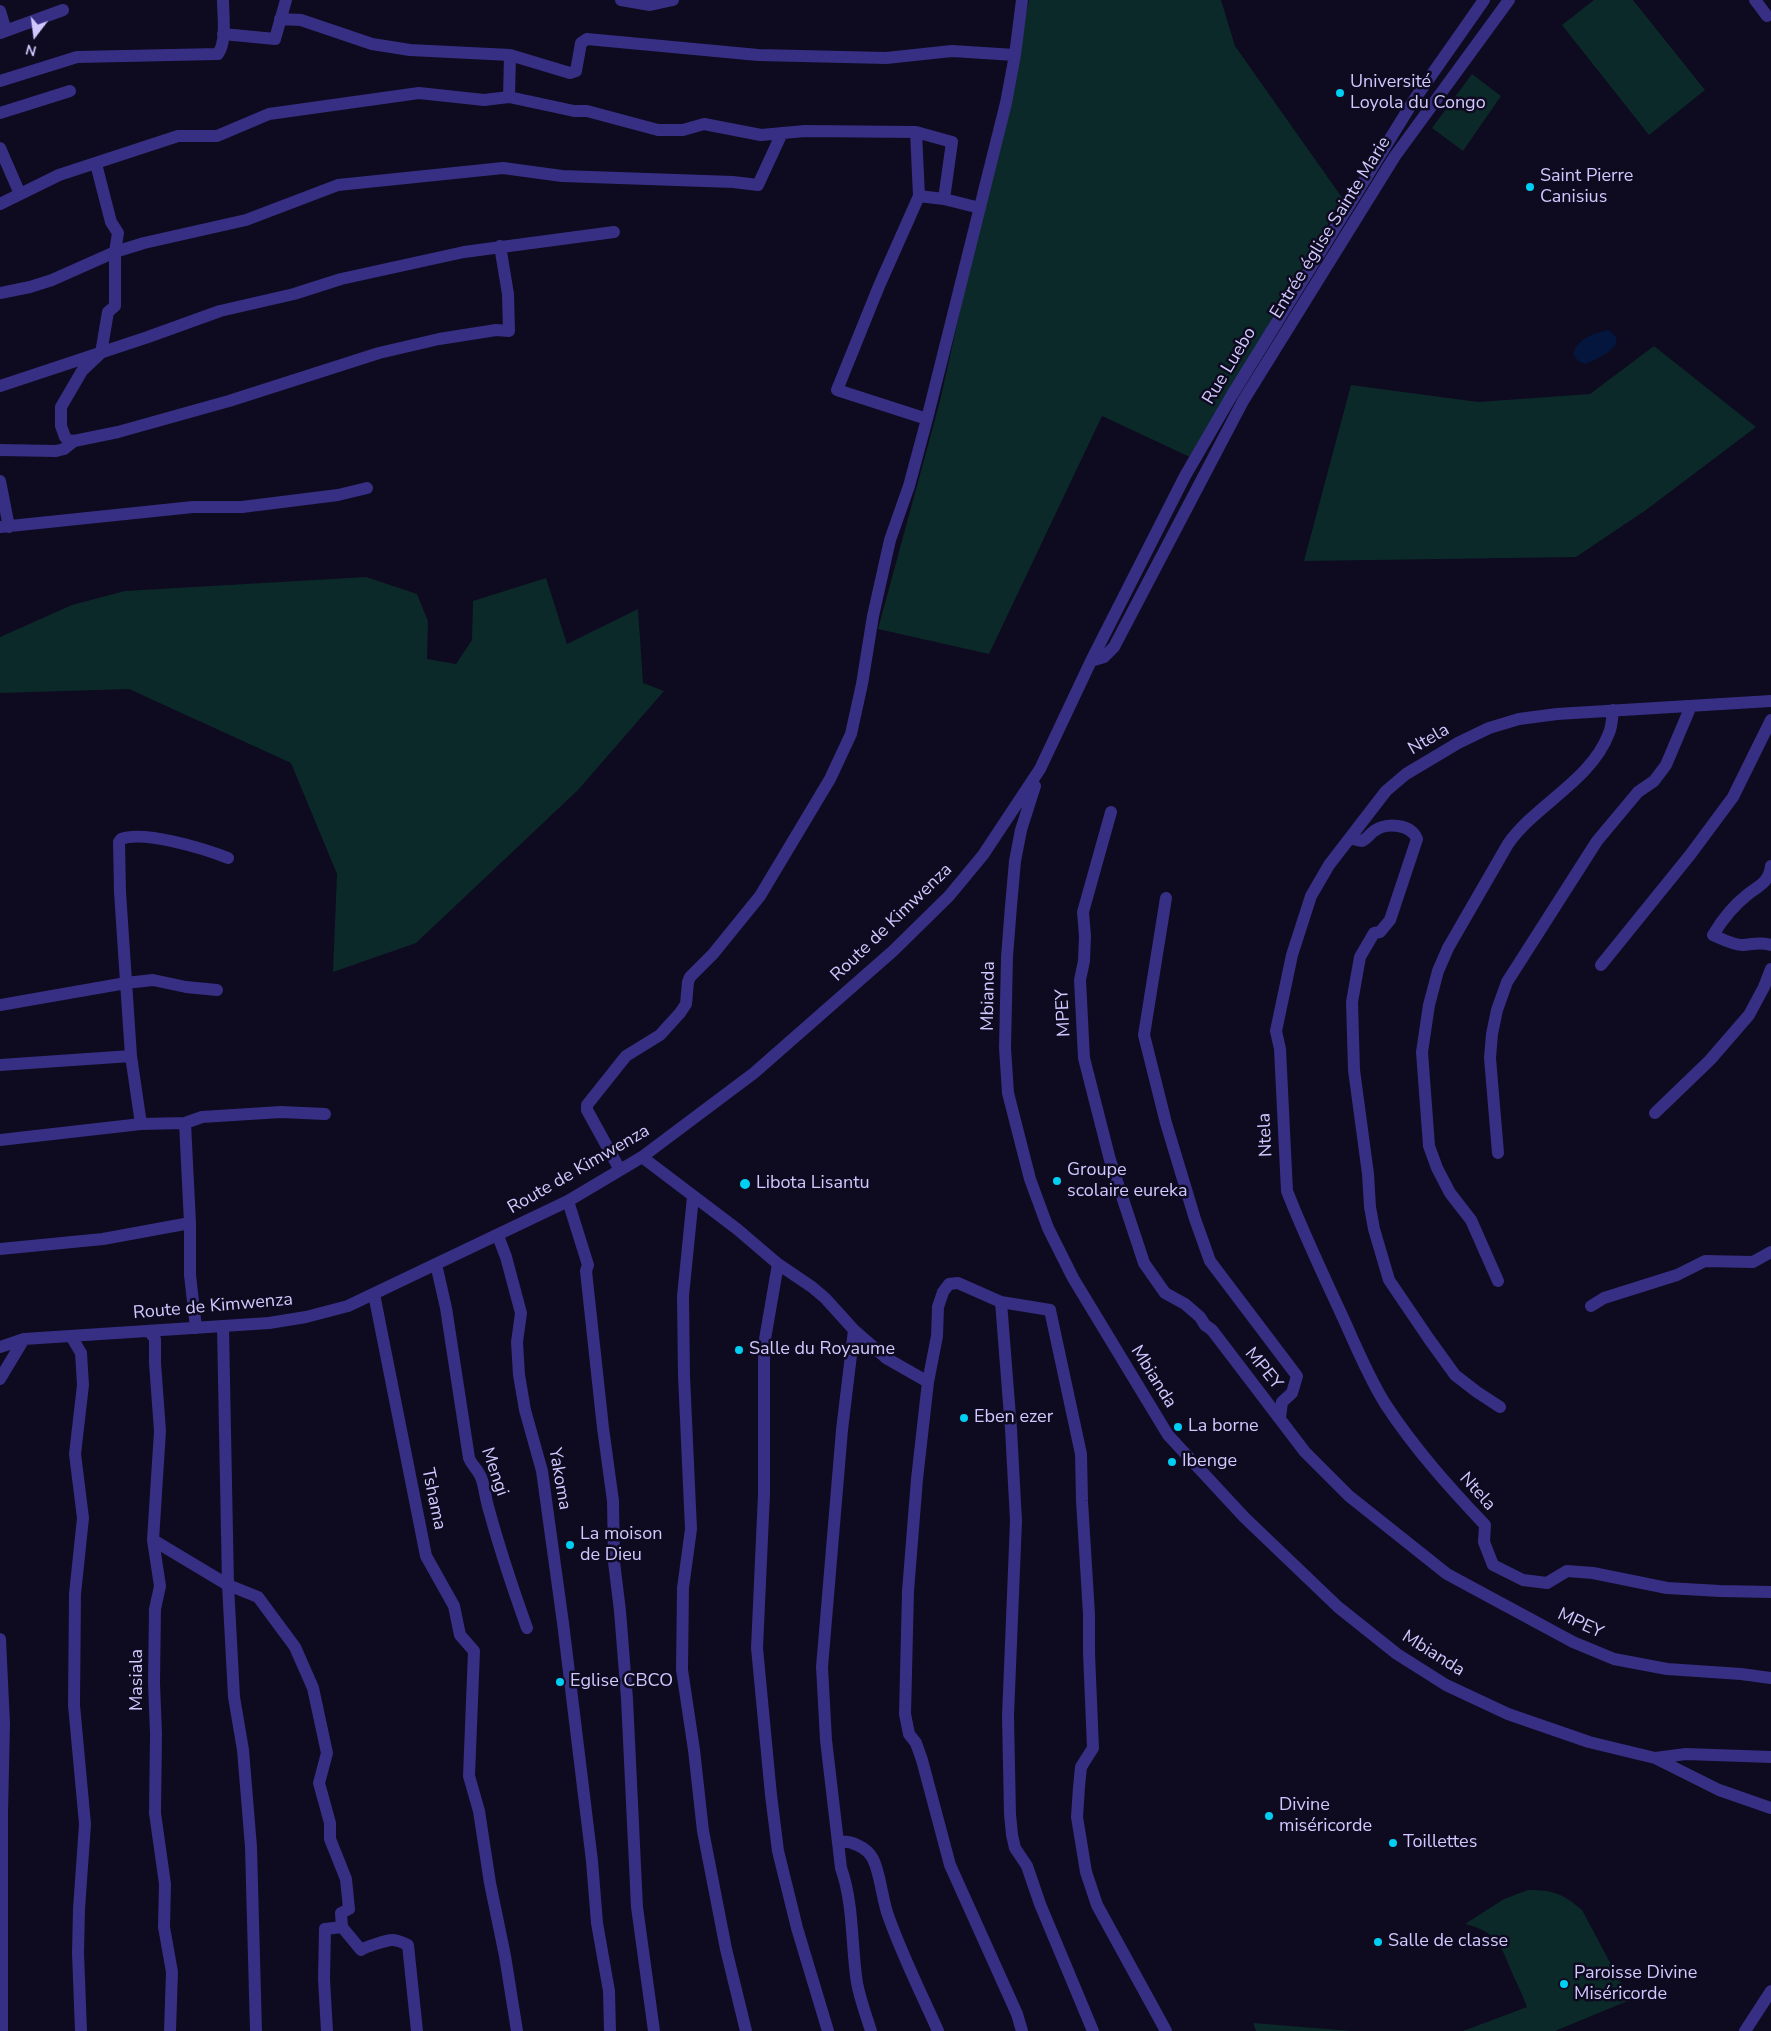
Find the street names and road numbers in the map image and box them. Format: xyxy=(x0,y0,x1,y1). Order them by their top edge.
street label: Entrée église Sainte Marie xyxy=(1266,133,1396,323)
street label: Rue Luebo xyxy=(1199,324,1261,408)
street label: Ntela xyxy=(1405,720,1453,760)
street label: Route de Kimwenza xyxy=(827,860,957,986)
street label: Mbianda xyxy=(978,961,1000,1031)
street label: MPEY xyxy=(1052,989,1076,1037)
street label: Ntela xyxy=(1254,1112,1278,1158)
street label: Route de Kimwenza xyxy=(504,1121,654,1219)
street label: Route de Kimwenza xyxy=(132,1289,294,1325)
street label: Mbianda xyxy=(1125,1342,1181,1412)
street label: MPEY xyxy=(1240,1344,1286,1394)
street label: Mengi xyxy=(476,1445,512,1499)
street label: Yakoma xyxy=(543,1446,575,1512)
street label: Tshama xyxy=(416,1466,450,1532)
street label: Ntela xyxy=(1454,1468,1500,1516)
street label: MPEY xyxy=(1554,1604,1606,1644)
street label: Mbianda xyxy=(1398,1626,1468,1682)
street label: Masiala xyxy=(127,1649,149,1711)

